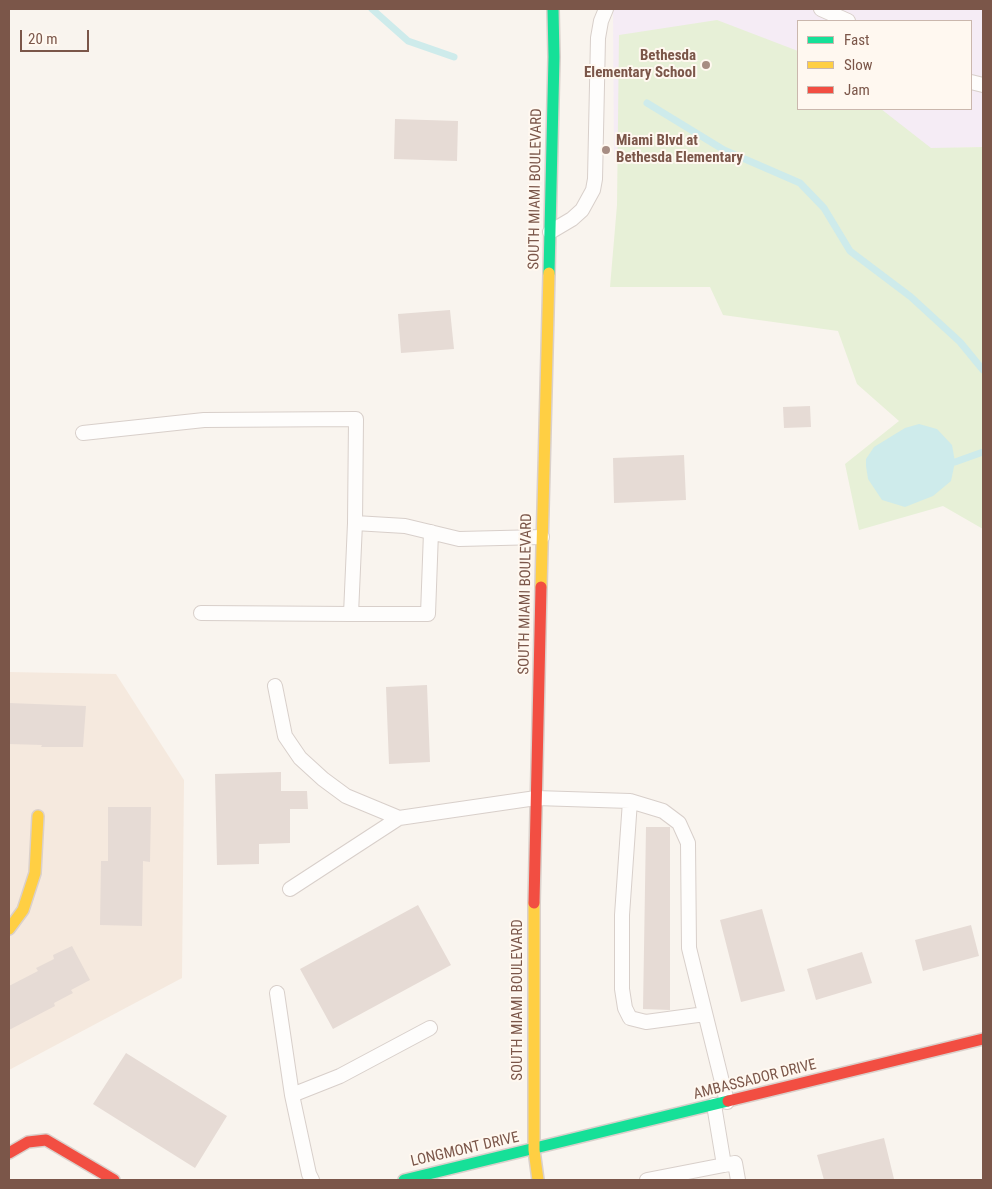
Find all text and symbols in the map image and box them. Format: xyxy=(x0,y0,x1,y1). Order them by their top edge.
scale bar xyxy=(22,20,91,52)
legend xyxy=(797,20,972,110)
text: 20 m xyxy=(28,30,58,48)
text: Fast xyxy=(844,31,869,49)
place label: Bethesda Elementary School xyxy=(584,47,696,82)
text: Slow xyxy=(844,56,873,74)
marker: Bethesda Elementary School xyxy=(700,59,712,71)
text: Jam xyxy=(844,81,870,99)
street label: SOUTH MIAMI BOULEVARD xyxy=(526,108,546,270)
place label: Miami Blvd at Bethesda Elementary xyxy=(616,132,743,167)
marker: Miami Blvd at Bethesda Elementary xyxy=(600,144,612,156)
street label: SOUTH MIAMI BOULEVARD xyxy=(516,513,536,675)
street label: SOUTH MIAMI BOULEVARD xyxy=(509,919,527,1081)
street label: AMBASSADOR DRIVE xyxy=(692,1056,818,1104)
street label: LONGMONT DRIVE xyxy=(409,1129,521,1171)

